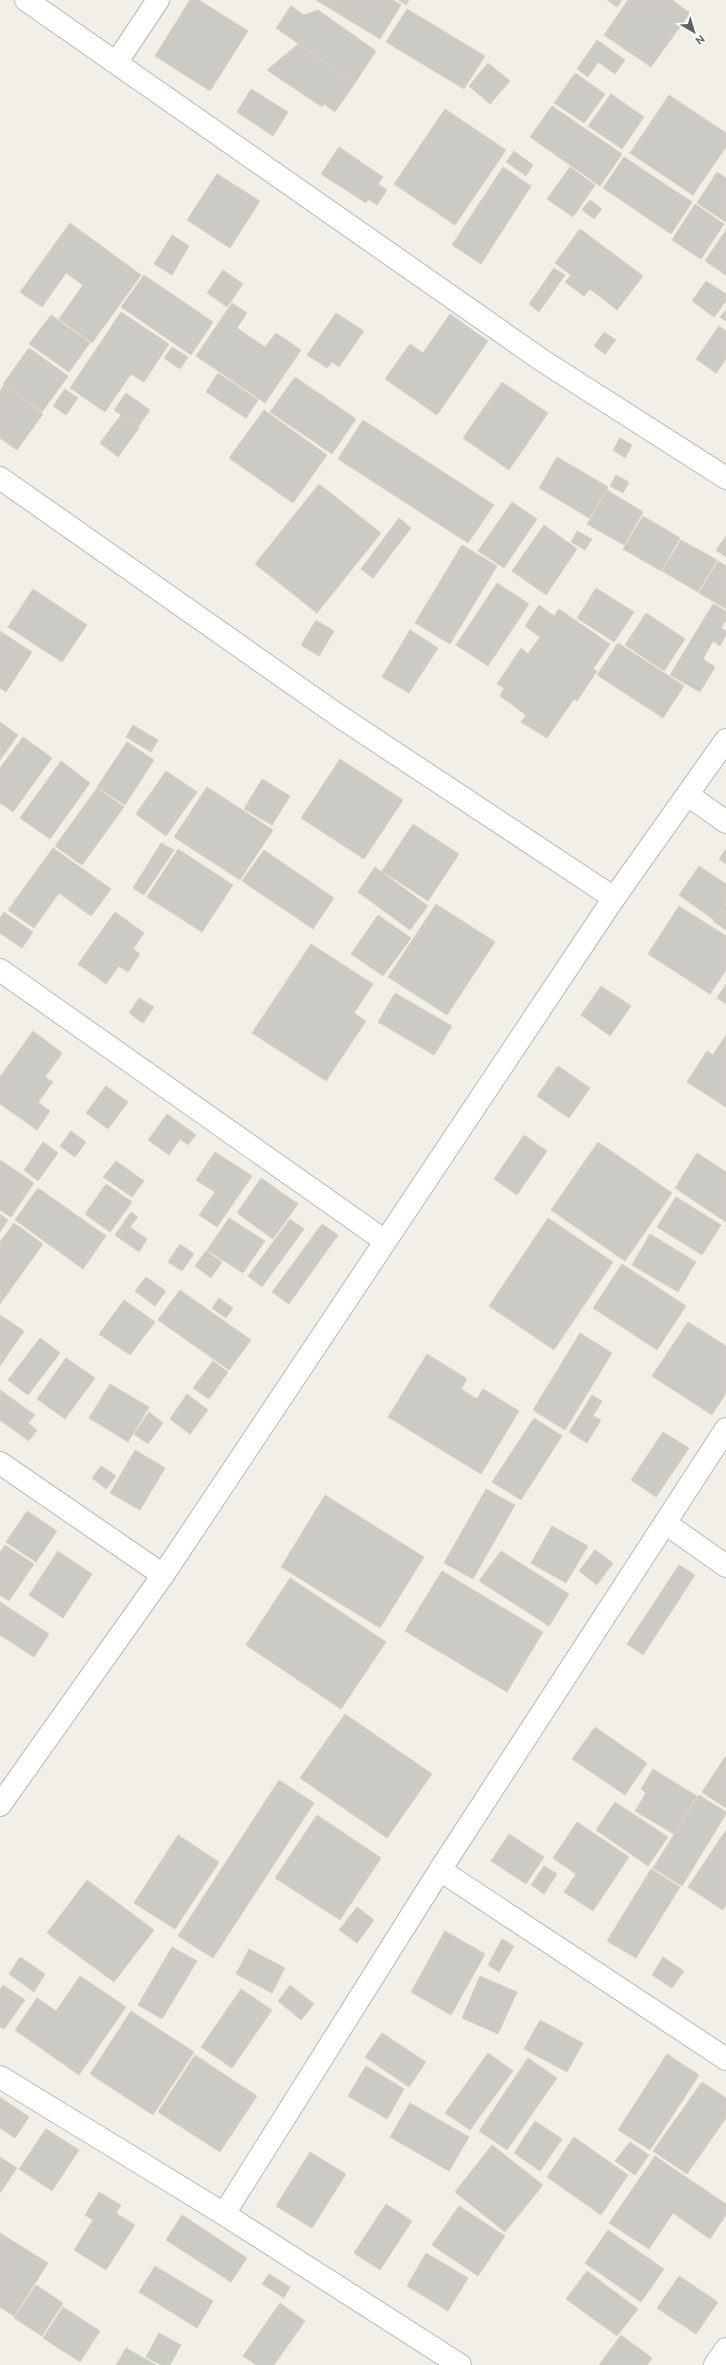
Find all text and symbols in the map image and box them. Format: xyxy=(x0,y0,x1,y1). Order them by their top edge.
north arrow xyxy=(674,12,714,52)
text: N xyxy=(693,33,707,47)

